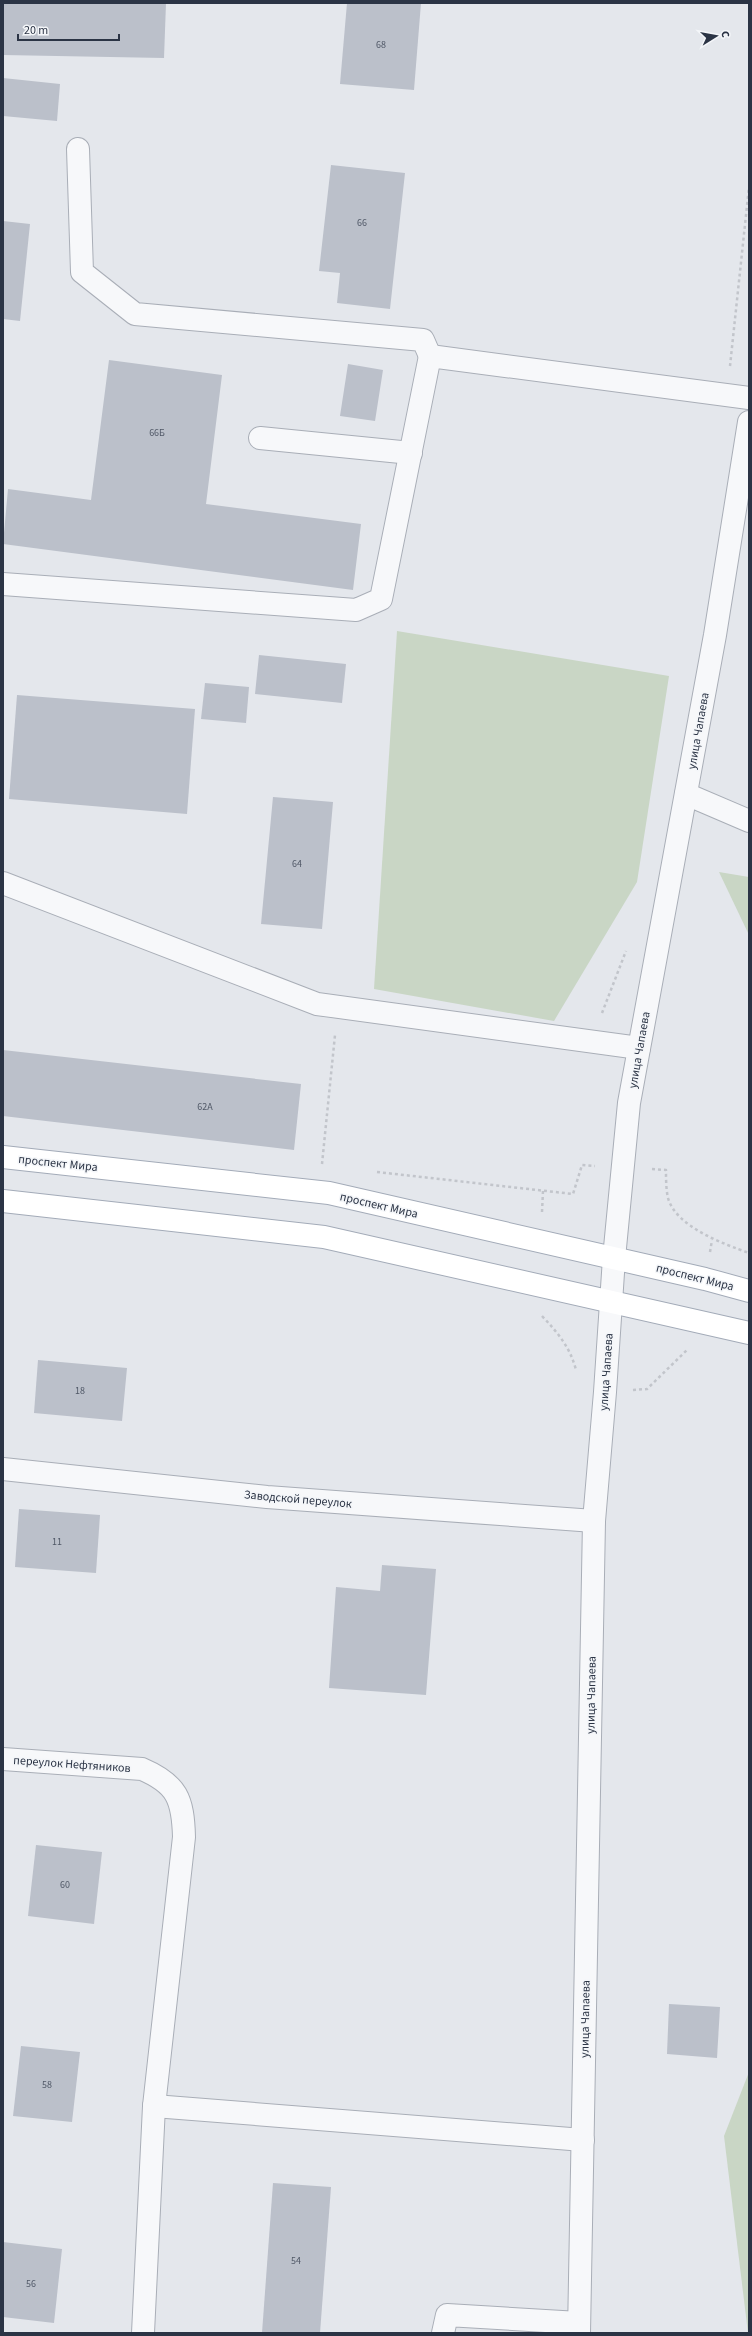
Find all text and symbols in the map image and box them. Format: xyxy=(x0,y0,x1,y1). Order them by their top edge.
scale bar xyxy=(18,16,119,42)
north arrow xyxy=(696,16,736,56)
text: 20 m xyxy=(24,22,48,39)
text: С xyxy=(717,30,733,39)
house number: 68 xyxy=(376,38,386,52)
house number: 66 xyxy=(357,216,367,230)
house number: 66Б xyxy=(149,426,165,440)
street label: улица Чапаева xyxy=(683,691,714,771)
house number: 64 xyxy=(292,857,302,871)
street label: улица Чапаева xyxy=(624,1010,655,1090)
house number: 62А xyxy=(197,1100,213,1114)
street label: проспект Мира xyxy=(17,1151,98,1176)
street label: проспект Мира xyxy=(338,1188,420,1223)
street label: проспект Мира xyxy=(654,1260,736,1295)
street label: улица Чапаева xyxy=(595,1333,618,1411)
house number: 18 xyxy=(75,1384,85,1398)
street label: Заводской переулок xyxy=(243,1486,353,1513)
house number: 11 xyxy=(52,1535,62,1549)
street label: улица Чапаева xyxy=(582,1656,601,1734)
street label: переулок Нефтяников xyxy=(13,1752,131,1777)
house number: 60 xyxy=(60,1878,70,1892)
street label: улица Чапаева xyxy=(576,1980,595,2058)
house number: 58 xyxy=(42,2078,52,2092)
house number: 54 xyxy=(291,2254,301,2268)
house number: 56 xyxy=(26,2277,36,2291)

